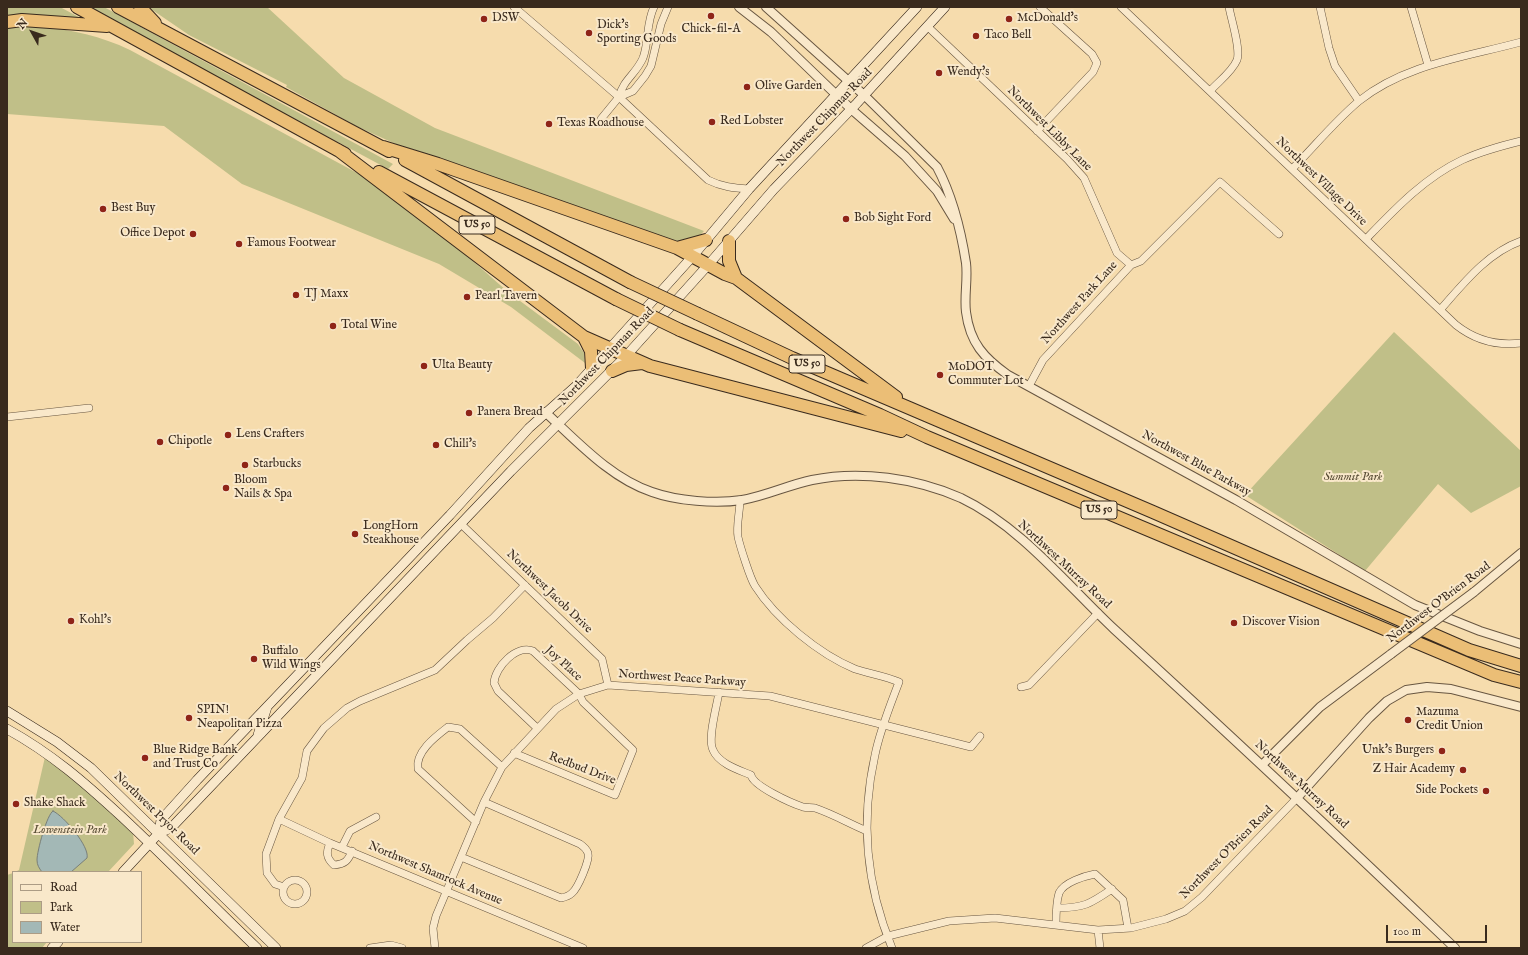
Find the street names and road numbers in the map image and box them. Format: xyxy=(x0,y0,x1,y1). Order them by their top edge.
street label: Northwest Chipman Road xyxy=(774,66,876,170)
street label: Northwest Libby Lane xyxy=(1004,84,1094,174)
street label: Northwest Village Drive xyxy=(1273,135,1369,229)
road number: US 50 xyxy=(459,216,495,234)
street label: Northwest Park Lane xyxy=(1039,259,1121,347)
street label: Northwest Chipman Road xyxy=(556,305,658,409)
road number: US 50 xyxy=(789,355,825,373)
street label: Northwest Blue Parkway xyxy=(1139,428,1253,500)
road number: US 50 xyxy=(1081,501,1117,519)
street label: Northwest Murray Road xyxy=(1014,518,1114,612)
street label: Northwest Jacob Drive xyxy=(503,547,595,637)
street label: Northwest O'Brien Road xyxy=(1384,559,1494,647)
street label: Joy Place xyxy=(541,643,585,685)
street label: Northwest Peace Parkway xyxy=(618,667,746,691)
street label: Northwest Murray Road xyxy=(1251,738,1351,832)
street label: Redbud Drive xyxy=(547,750,617,788)
street label: Northwest Pryor Road xyxy=(110,770,202,858)
street label: Northwest O'Brien Road xyxy=(1177,803,1277,903)
street label: Northwest Shamrock Avenue xyxy=(366,839,504,909)

